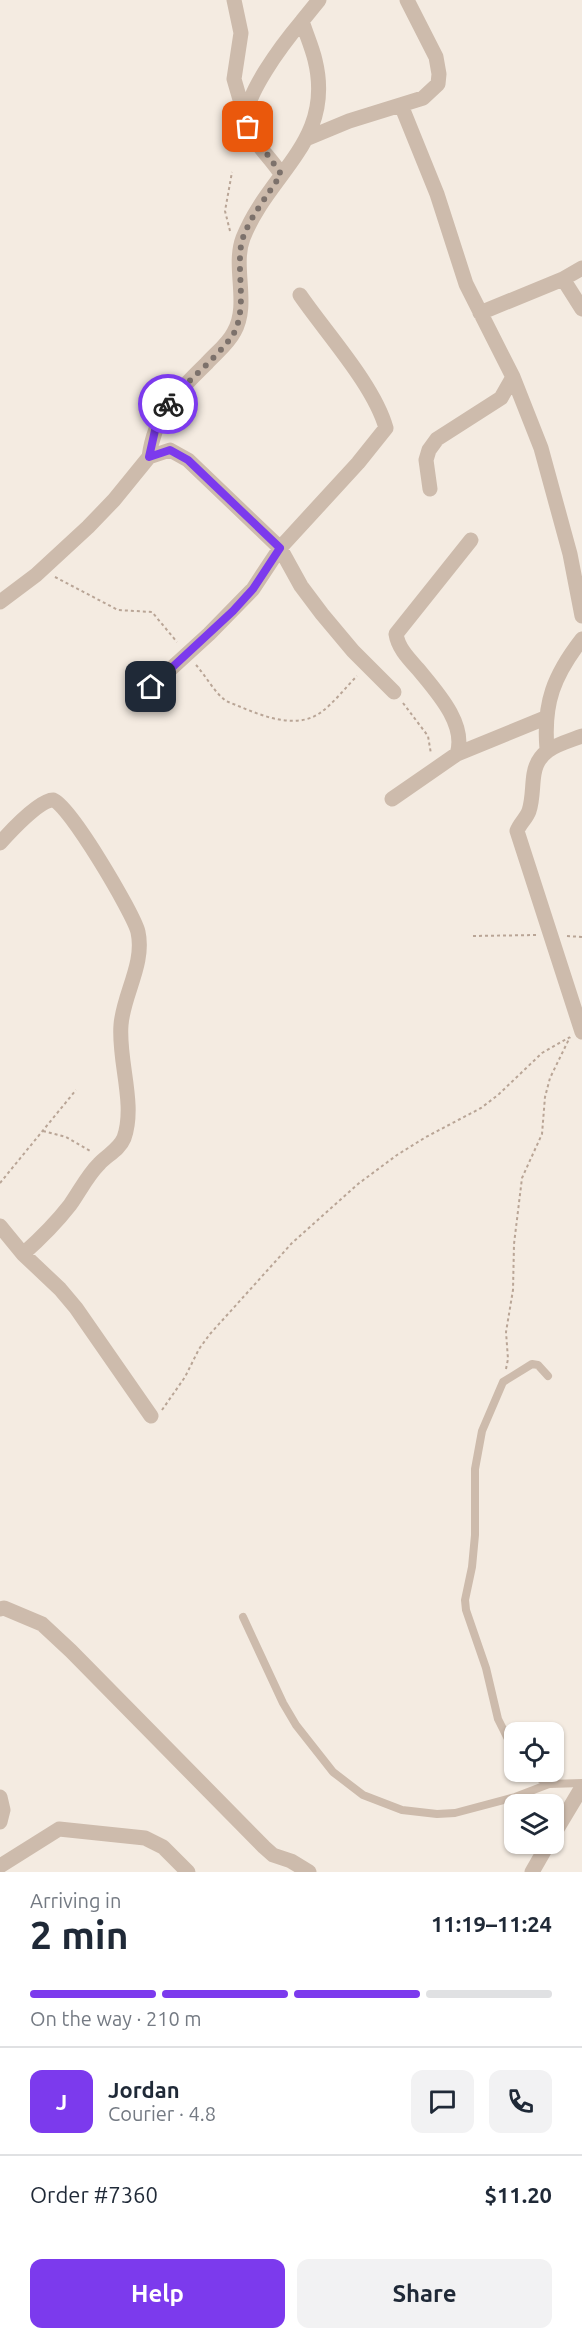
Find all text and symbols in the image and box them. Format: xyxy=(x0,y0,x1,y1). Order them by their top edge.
pin xyxy=(222,101,273,152)
icon: bag xyxy=(231,110,264,143)
courier xyxy=(138,374,198,434)
icon: bike xyxy=(152,388,185,421)
pin xyxy=(125,661,176,712)
icon: home xyxy=(134,670,167,703)
map controls xyxy=(504,1722,564,1854)
button: locate xyxy=(504,1722,564,1782)
button: layers xyxy=(504,1794,564,1854)
text: Arriving in xyxy=(30,1889,121,1912)
text: 11:19–11:24 xyxy=(431,1911,552,1936)
text: 2 min xyxy=(30,1913,129,1956)
text: On the way · 210 m xyxy=(30,2007,202,2030)
button: chat xyxy=(411,2070,474,2133)
button: phone xyxy=(489,2070,552,2133)
text: Jordan xyxy=(108,2077,180,2102)
text: J xyxy=(56,2089,67,2114)
text: Courier · 4.8 xyxy=(108,2102,216,2125)
text: Order #7360 xyxy=(30,2182,158,2207)
text: $11.20 xyxy=(485,2182,552,2207)
button: Help xyxy=(30,2259,285,2328)
button: Share xyxy=(297,2259,552,2328)

